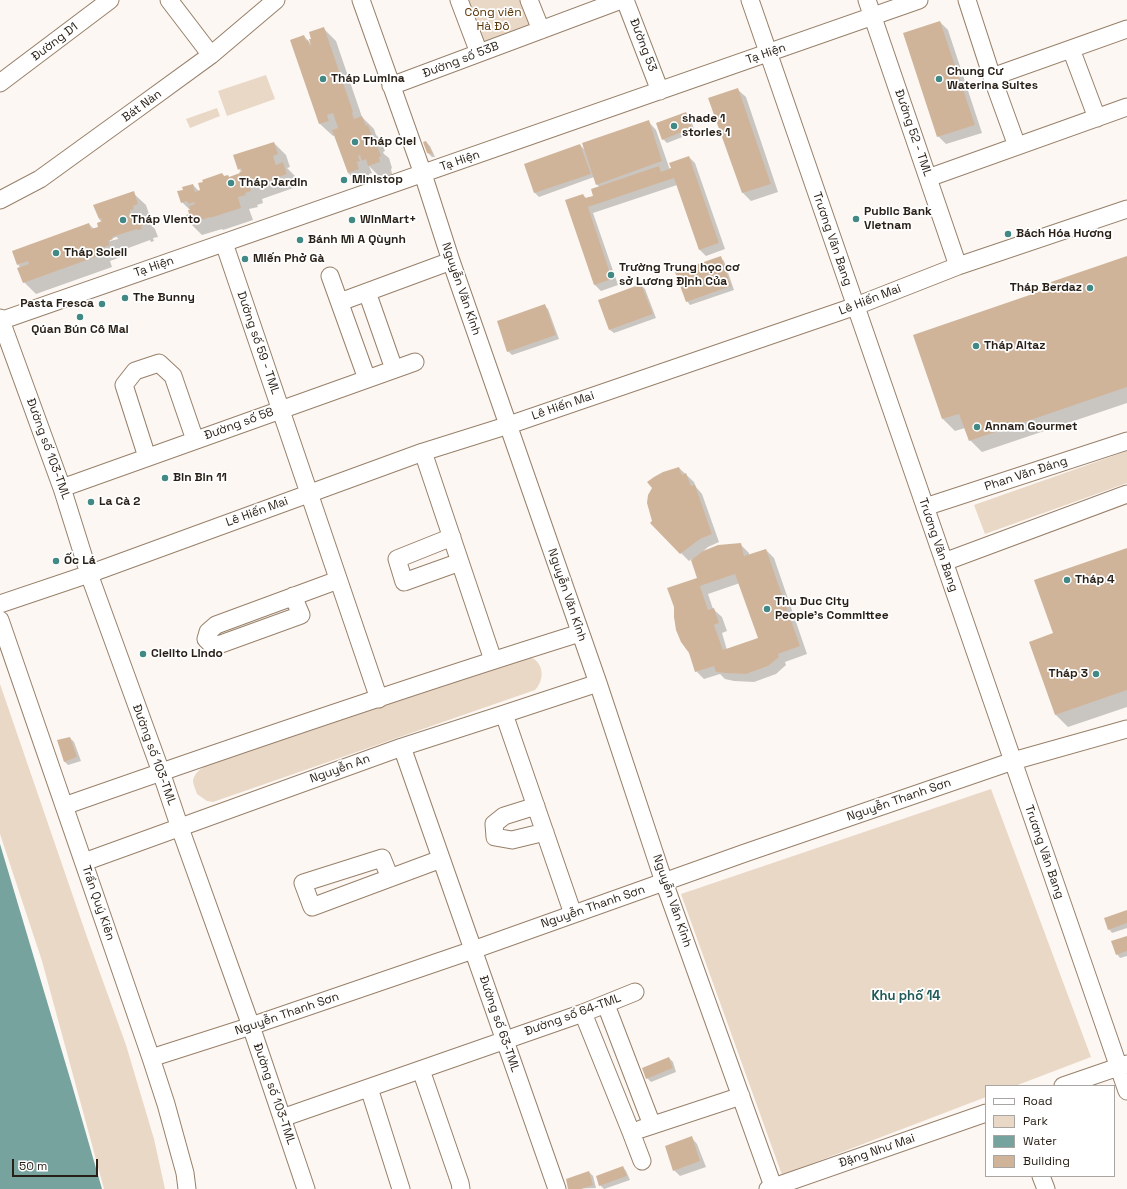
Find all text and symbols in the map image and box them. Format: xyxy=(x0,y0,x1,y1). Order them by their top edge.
park label: Công viên Hà Đô xyxy=(464,6,522,34)
street label: Đường 53 xyxy=(626,16,660,74)
street label: Đường D1 xyxy=(29,20,81,64)
street label: Đường số 53B xyxy=(421,39,501,81)
street label: Tạ Hiện xyxy=(744,40,788,68)
place label: Chung Cư Waterina Suites xyxy=(947,65,1038,93)
place label: Tháp Lumina xyxy=(331,72,405,86)
marker: Tháp Lumina xyxy=(318,74,328,84)
marker: Chung Cư Waterina Suites xyxy=(934,74,944,84)
street label: Bát Nàn xyxy=(119,87,165,125)
street label: Đường 52 - TML xyxy=(891,88,935,178)
place label: shade 1 stories 1 xyxy=(682,112,730,140)
marker: shade 1 stories 1 xyxy=(669,121,679,131)
place label: Tháp Ciel xyxy=(363,135,416,149)
marker: Tháp Ciel xyxy=(350,137,360,147)
street label: Tạ Hiện xyxy=(438,147,482,175)
place label: Ministop xyxy=(352,173,403,187)
marker: Ministop xyxy=(339,175,349,185)
place label: Tháp Jardin xyxy=(239,176,308,190)
marker: Tháp Jardin xyxy=(226,178,236,188)
street label: Trương Văn Bang xyxy=(809,190,855,288)
place label: Public Bank Vietnam xyxy=(864,205,932,233)
place label: Tháp Viento xyxy=(131,213,200,227)
place label: WinMart+ xyxy=(360,213,417,227)
marker: Public Bank Vietnam xyxy=(851,214,861,224)
marker: Tháp Viento xyxy=(118,215,128,225)
marker: WinMart+ xyxy=(347,215,357,225)
place label: Bách Hóa Hương xyxy=(1016,227,1112,241)
marker: Bách Hóa Hương xyxy=(1003,229,1013,239)
place label: Bánh Mì A Qùynh xyxy=(308,233,406,247)
marker: Bánh Mì A Qùynh xyxy=(295,235,305,245)
street label: Nguyễn Văn Kỉnh xyxy=(438,241,484,337)
place label: Tháp Soleil xyxy=(64,246,127,260)
marker: Tháp Soleil xyxy=(51,248,61,258)
place label: Miến Phở Gà xyxy=(253,252,324,266)
street label: Tạ Hiện xyxy=(132,253,176,281)
marker: Miến Phở Gà xyxy=(240,254,250,264)
place label: Trường Trung học cơ sở Lương Định Của xyxy=(619,261,740,289)
marker: Trường Trung học cơ sở Lương Định Của xyxy=(606,270,616,280)
place label: Tháp Berdaz xyxy=(1010,281,1082,295)
street label: Lê Hiến Mai xyxy=(837,282,903,318)
marker: Tháp Berdaz xyxy=(1085,283,1095,293)
street label: Dường số 59 - TML xyxy=(234,289,282,397)
place label: The Bunny xyxy=(133,291,195,305)
marker: The Bunny xyxy=(120,293,130,303)
place label: Pasta Fresca xyxy=(20,297,94,311)
marker: Pasta Fresca xyxy=(97,299,107,309)
marker: Qúan Bún Cô Mai xyxy=(75,312,85,322)
place label: Qúan Bún Cô Mai xyxy=(31,323,129,337)
place label: Tháp Altaz xyxy=(984,339,1046,353)
marker: Tháp Altaz xyxy=(971,341,981,351)
street label: Lê Hiến Mai xyxy=(530,389,596,423)
street label: Đường số 103-TML xyxy=(23,396,73,502)
street label: Đường số 58 xyxy=(202,405,276,443)
place label: Annam Gourmet xyxy=(985,420,1078,434)
marker: Annam Gourmet xyxy=(972,422,982,432)
street label: Phan Văn Đáng xyxy=(983,454,1069,494)
place label: Bin Bin 11 xyxy=(173,471,227,485)
marker: Bin Bin 11 xyxy=(160,473,170,483)
street label: Lê Hiến Mai xyxy=(224,494,290,530)
place label: La Cà 2 xyxy=(99,495,140,509)
street label: Trương Văn Bang xyxy=(915,496,961,594)
marker: La Cà 2 xyxy=(86,497,96,507)
street label: Nguyễn Văn Kỉnh xyxy=(544,547,590,643)
place label: Ốc Lá xyxy=(64,554,96,568)
marker: Ốc Lá xyxy=(51,556,61,566)
place label: Tháp 4 xyxy=(1075,573,1115,587)
marker: Tháp 4 xyxy=(1062,575,1072,585)
place label: Thu Duc City People's Committee xyxy=(775,595,889,623)
marker: Thu Duc City People's Committee xyxy=(762,604,772,614)
place label: Cielito Lindo xyxy=(151,647,223,661)
marker: Cielito Lindo xyxy=(138,649,148,659)
place label: Tháp 3 xyxy=(1049,667,1088,681)
marker: Tháp 3 xyxy=(1091,669,1101,679)
street label: Đường số 103-TML xyxy=(129,702,179,808)
street label: Nguyễn An xyxy=(308,751,372,787)
street label: Nguyễn Thanh Sơn xyxy=(845,775,953,825)
street label: Trương Văn Bang xyxy=(1021,803,1067,901)
street label: Nguyễn Văn Kỉnh xyxy=(649,853,695,949)
street label: Trần Quý Kiên xyxy=(78,864,118,942)
street label: Nguyễn Thanh Sơn xyxy=(539,882,647,932)
street label: Đường số 63-TML xyxy=(476,974,522,1074)
district label: Khu phố 14 xyxy=(871,988,941,1004)
street label: Nguyễn Thanh Sơn xyxy=(233,989,341,1039)
street label: Đường số 64-TML xyxy=(523,991,623,1039)
street label: Đường số 103-TML xyxy=(250,1041,298,1147)
legend xyxy=(985,1085,1115,1177)
text: Road xyxy=(1023,1093,1052,1109)
text: Park xyxy=(1023,1113,1048,1129)
street label: Đặng Như Mai xyxy=(837,1131,917,1171)
text: Water xyxy=(1023,1133,1057,1149)
scale bar xyxy=(14,1151,100,1177)
text: Building xyxy=(1023,1153,1070,1169)
text: 50 m xyxy=(19,1158,47,1174)

